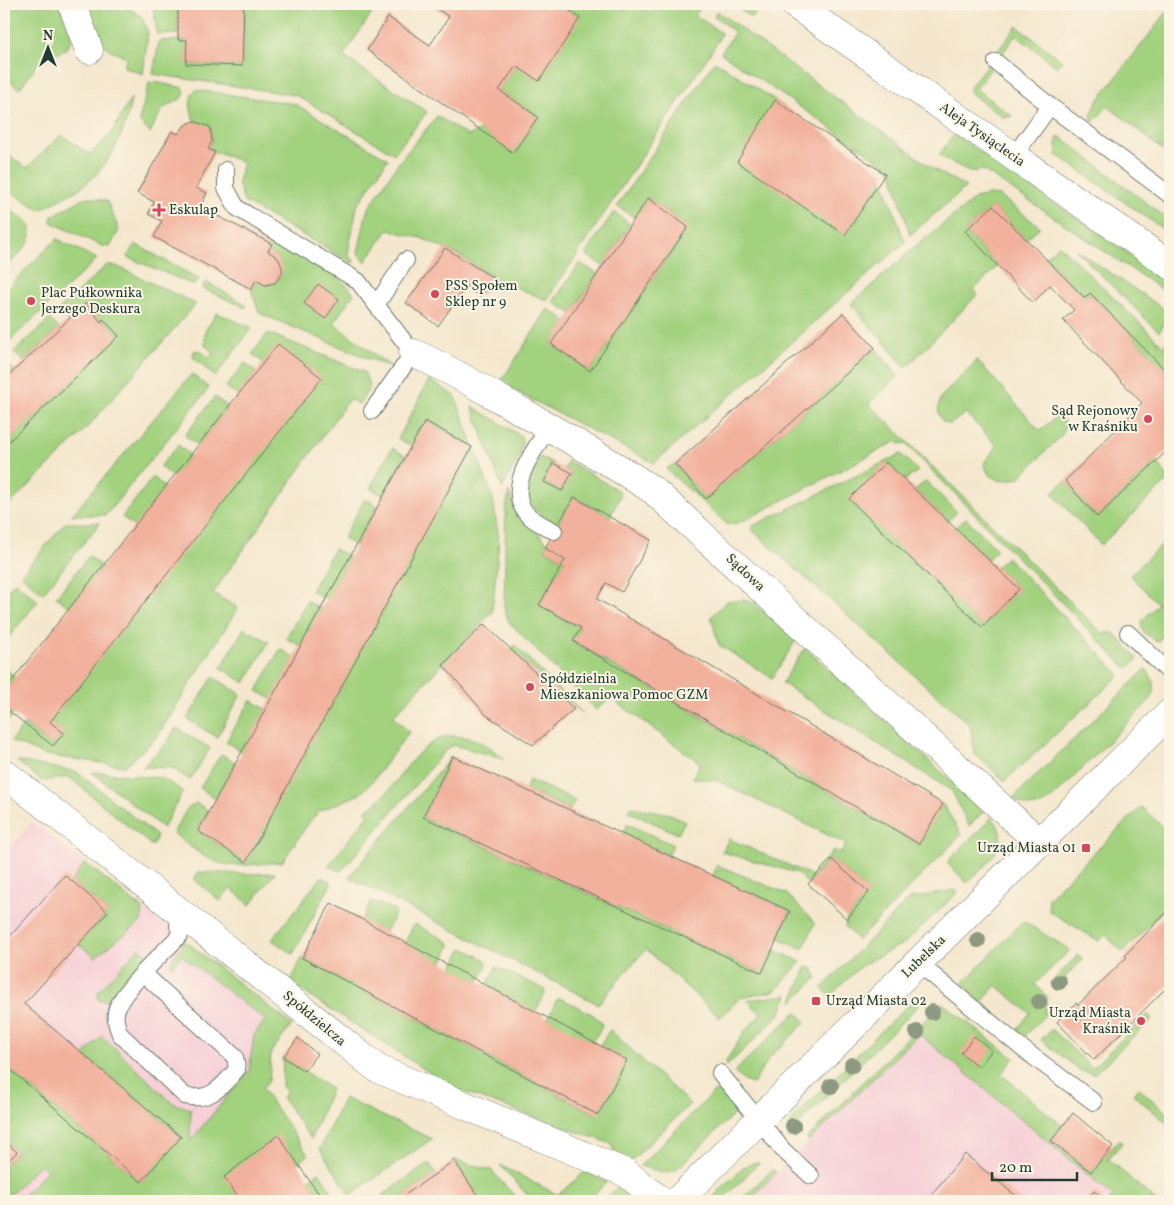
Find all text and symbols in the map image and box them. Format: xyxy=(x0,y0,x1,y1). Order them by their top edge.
north arrow xyxy=(22,22,72,72)
text: N xyxy=(43,27,53,46)
street label: Aleja Tysiąclecia xyxy=(935,98,1029,172)
place label: Eskulap xyxy=(169,201,218,220)
marker: Eskulap xyxy=(153,204,165,216)
place label: PSS Społem Sklep nr 9 xyxy=(445,277,518,312)
place label: Plac Pułkownika Jerzego Deskura xyxy=(41,284,142,319)
marker: PSS Społem Sklep nr 9 xyxy=(429,288,441,300)
marker: Plac Pułkownika Jerzego Deskura xyxy=(25,295,37,307)
place label: Sąd Rejonowy w Kraśniku xyxy=(1051,402,1138,437)
marker: Sąd Rejonowy w Kraśniku xyxy=(1142,413,1154,425)
street label: Sądowa xyxy=(721,550,769,596)
place label: Spółdzielnia Mieszkaniowa Pomoc GZM xyxy=(540,670,708,705)
marker: Spółdzielnia Mieszkaniowa Pomoc GZM xyxy=(524,681,536,693)
place label: Urząd Miasta 01 xyxy=(977,839,1076,858)
marker: Urząd Miasta 01 xyxy=(1080,842,1092,854)
street label: Lubelska xyxy=(898,931,950,983)
street label: Spółdzielcza xyxy=(278,987,350,1051)
place label: Urząd Miasta 02 xyxy=(826,992,927,1011)
marker: Urząd Miasta 02 xyxy=(810,995,822,1007)
place label: Urząd Miasta Kraśnik xyxy=(1049,1004,1131,1039)
marker: Urząd Miasta Kraśnik xyxy=(1135,1015,1147,1027)
scale bar xyxy=(992,1150,1076,1182)
text: 20 m xyxy=(999,1158,1032,1179)

